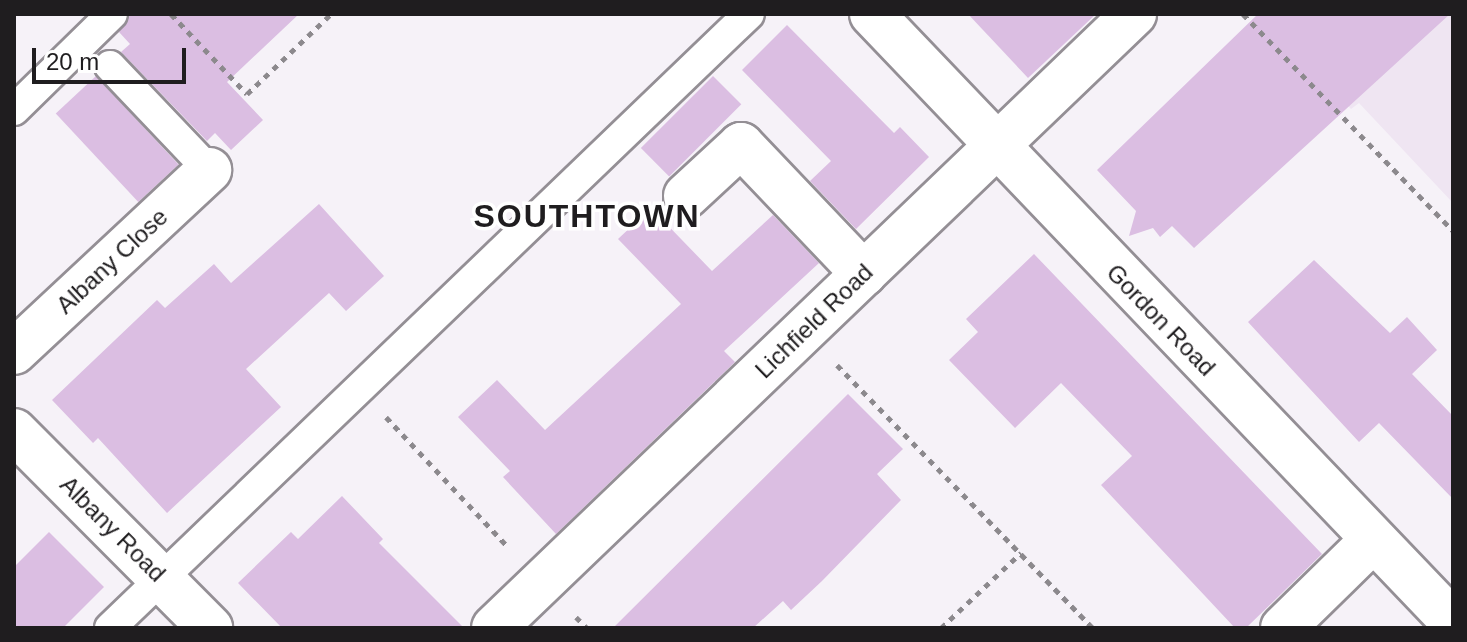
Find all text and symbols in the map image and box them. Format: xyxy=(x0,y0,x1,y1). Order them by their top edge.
scale bar xyxy=(36,32,190,82)
text: 20 m xyxy=(46,48,99,75)
district label: SOUTHTOWN xyxy=(473,197,701,235)
street label: Albany Close xyxy=(50,202,174,320)
street label: Lichfield Road xyxy=(749,258,879,384)
street label: Gordon Road xyxy=(1101,258,1221,382)
street label: Albany Road xyxy=(54,470,172,588)

